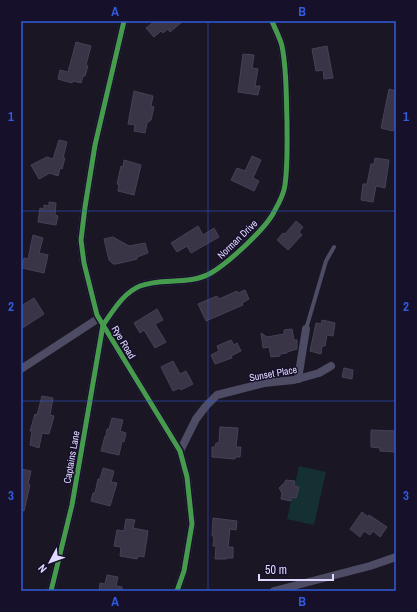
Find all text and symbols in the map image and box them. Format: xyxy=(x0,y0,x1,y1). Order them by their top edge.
text: A xyxy=(111,3,119,20)
text: B xyxy=(298,3,306,20)
text: 1 xyxy=(8,108,14,125)
text: 1 xyxy=(403,108,409,125)
street label: Norman Drive xyxy=(214,217,261,262)
text: 2 xyxy=(8,298,14,315)
text: 2 xyxy=(403,298,409,315)
street label: Rye Road xyxy=(109,323,139,361)
street label: Sunset Place xyxy=(248,363,298,384)
street label: Captains Lane xyxy=(60,429,83,484)
text: 3 xyxy=(8,487,14,504)
text: 3 xyxy=(403,487,409,504)
north arrow xyxy=(30,542,70,582)
scale bar xyxy=(259,556,333,582)
text: N xyxy=(35,562,50,576)
text: 50 m xyxy=(265,562,287,578)
text: A xyxy=(111,593,119,610)
text: B xyxy=(298,593,306,610)

